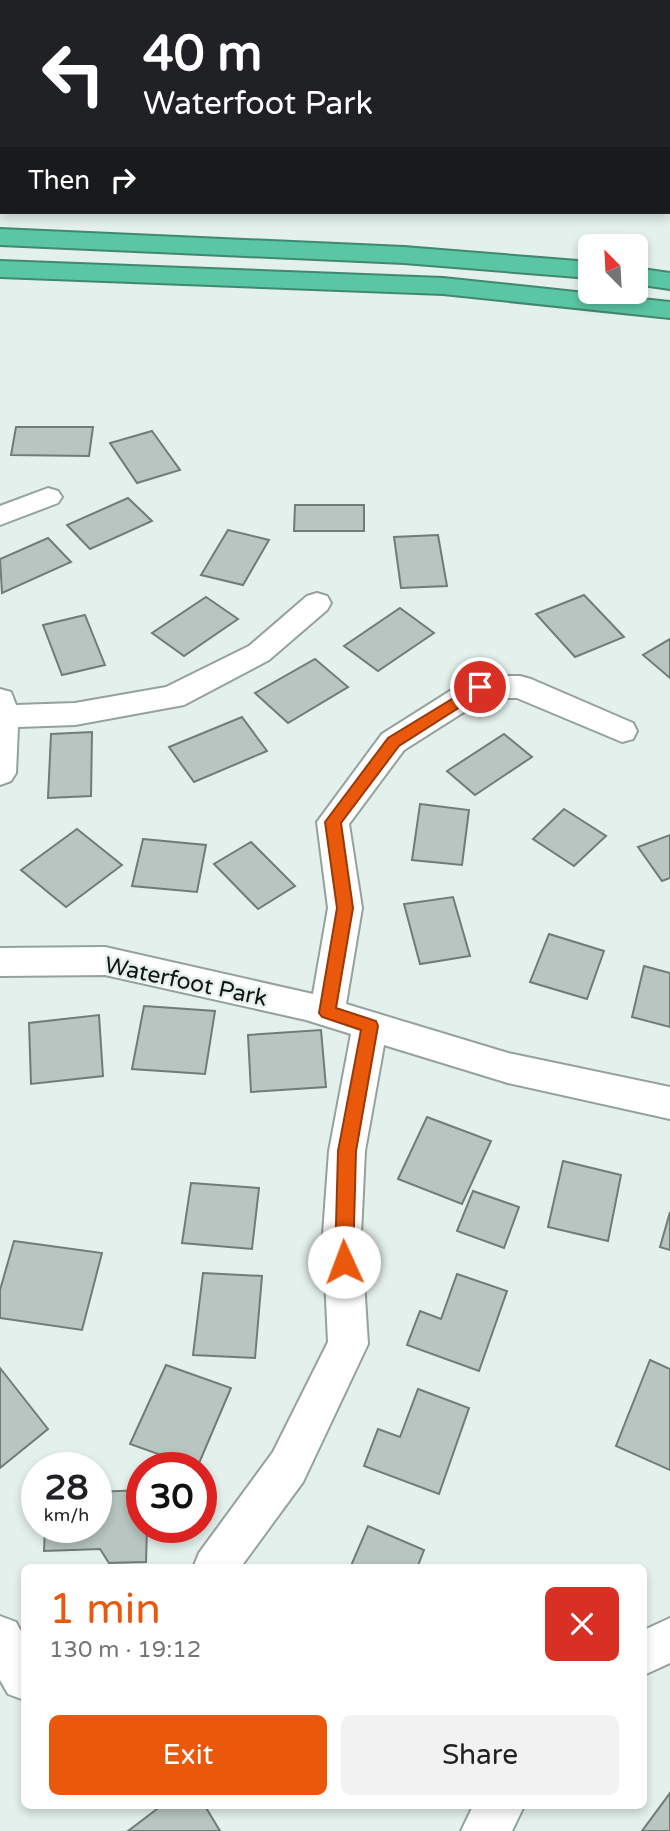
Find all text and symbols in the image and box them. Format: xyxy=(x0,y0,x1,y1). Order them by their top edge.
text: 40 m xyxy=(143,25,262,84)
icon: left xyxy=(28,28,119,119)
text: Waterfoot Park xyxy=(143,85,373,123)
icon: right xyxy=(104,161,142,199)
text: Then xyxy=(28,165,90,196)
north arrow xyxy=(578,234,648,304)
map controls xyxy=(578,234,648,304)
pin xyxy=(450,657,510,717)
icon: arrive xyxy=(461,668,499,706)
street label: Waterfoot Park xyxy=(102,951,270,1013)
position arrow xyxy=(307,1225,381,1299)
speed limit sign: 30 xyxy=(126,1452,217,1543)
text: 28 xyxy=(45,1467,88,1509)
text: km/h xyxy=(44,1504,89,1526)
text: 1 min xyxy=(49,1584,161,1635)
button: close xyxy=(545,1587,619,1661)
text: 130 m · 19:12 xyxy=(49,1636,201,1664)
button: Exit xyxy=(49,1715,327,1795)
button: Share xyxy=(341,1715,619,1795)

